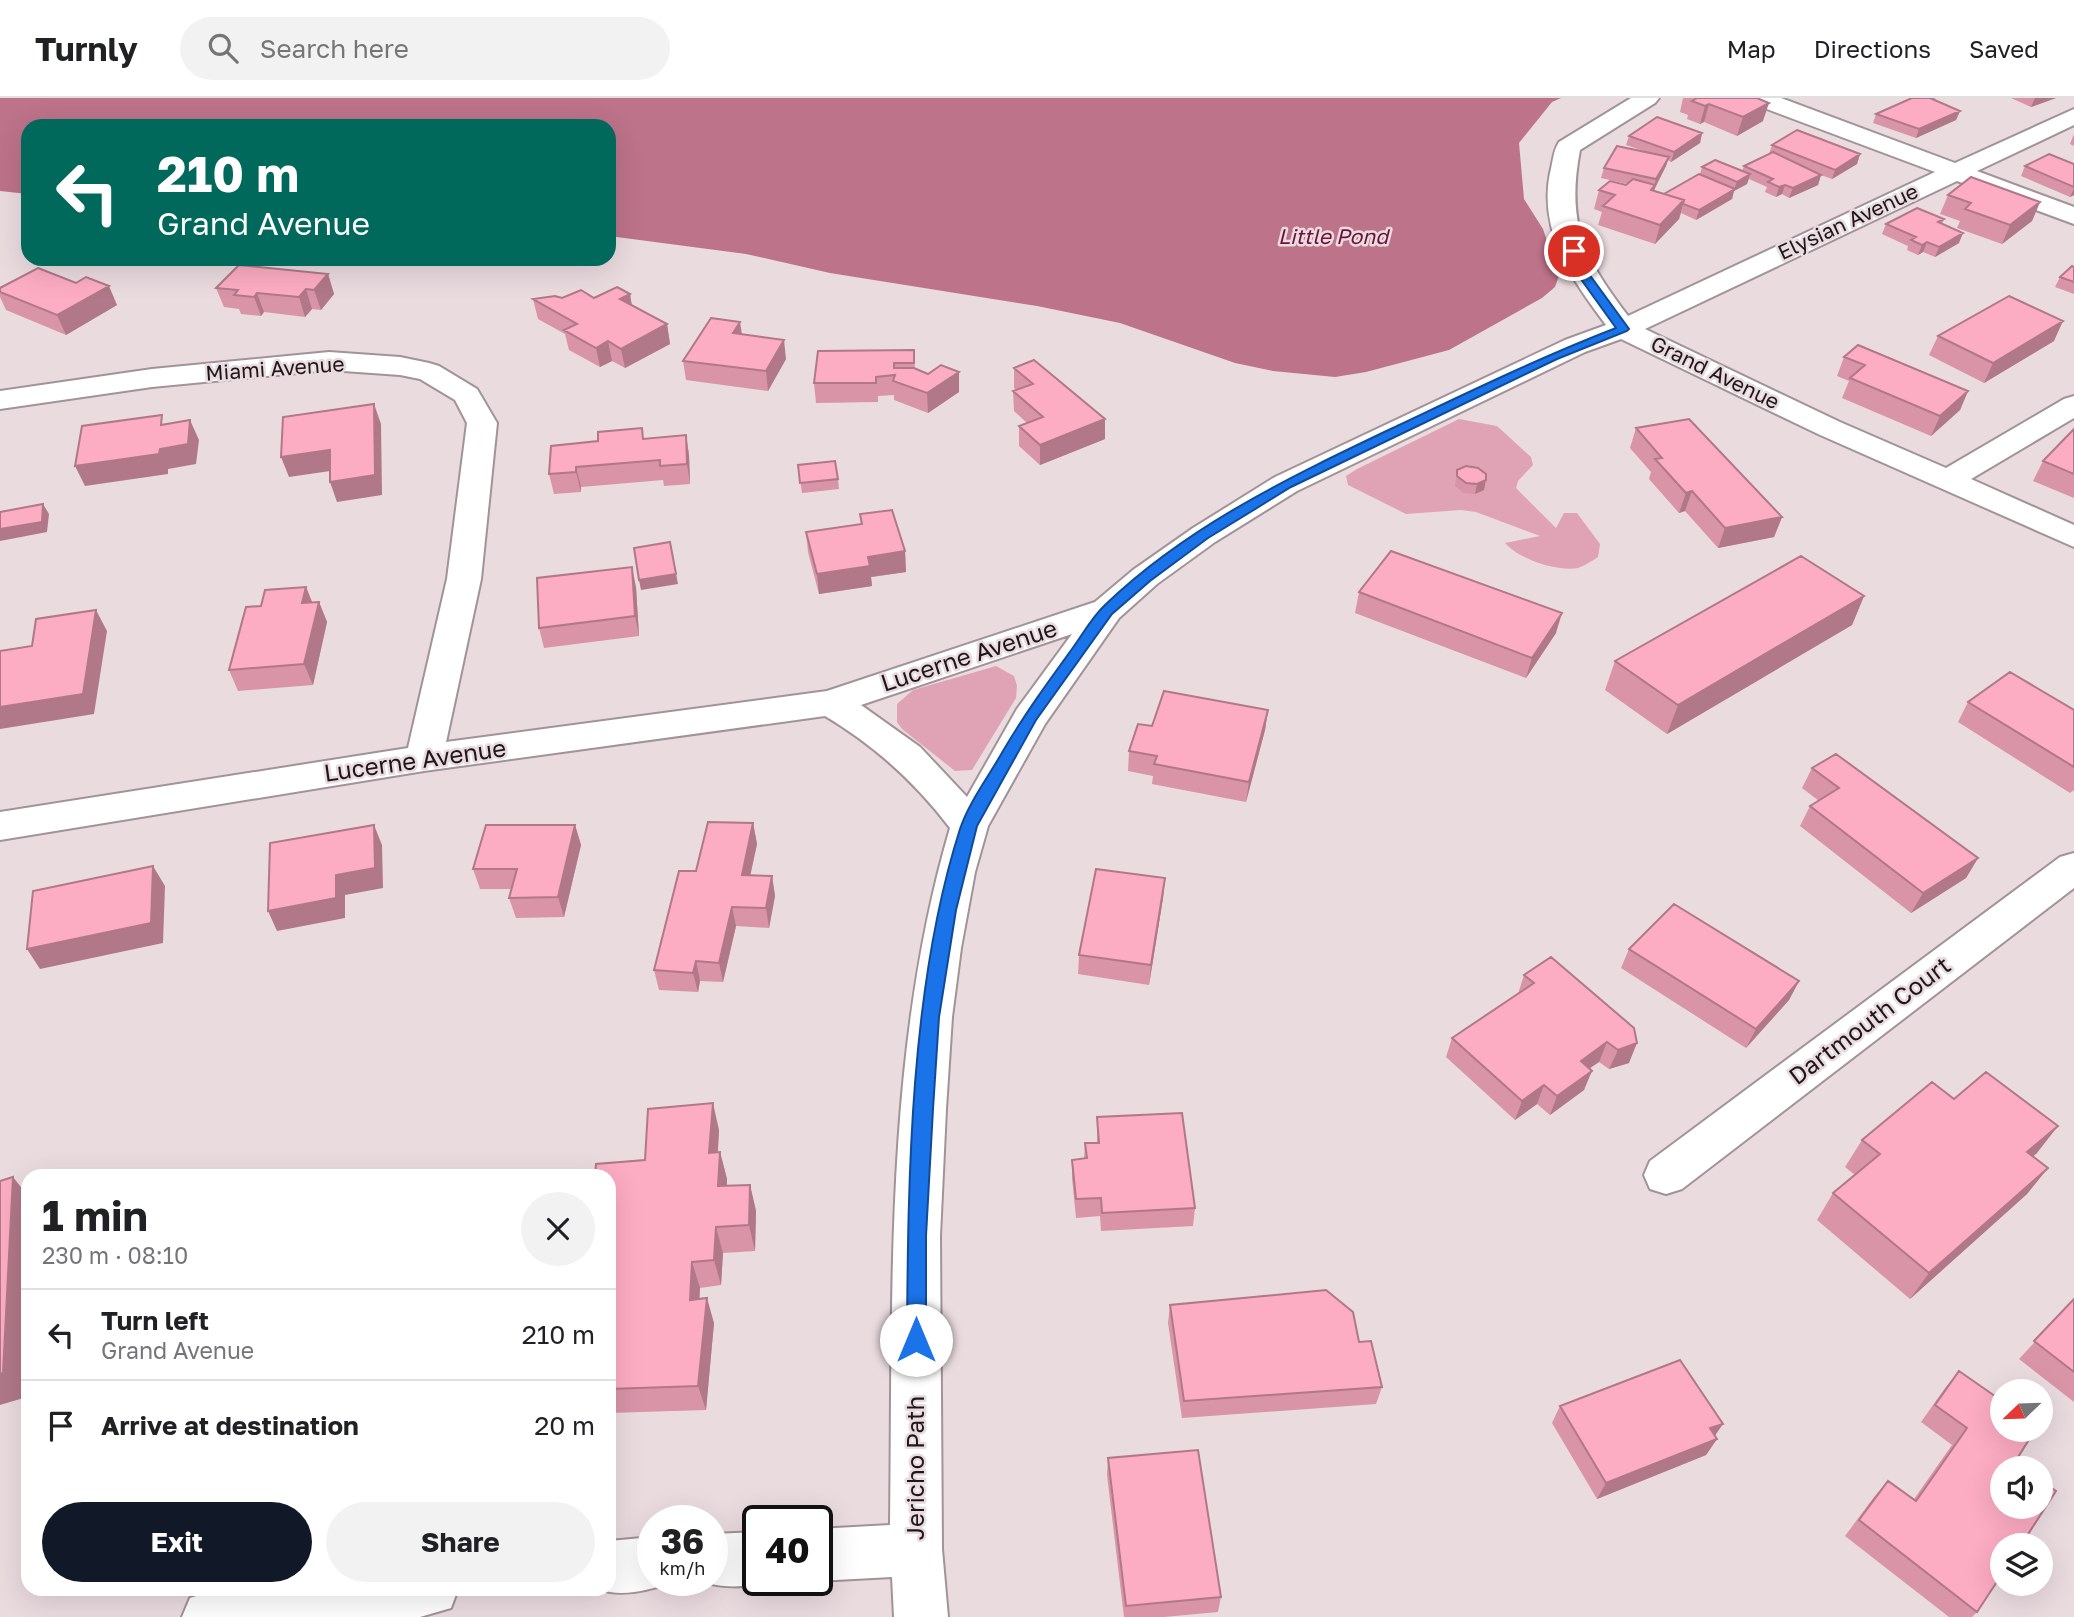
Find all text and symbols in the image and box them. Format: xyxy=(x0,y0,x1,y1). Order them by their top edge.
search box xyxy=(180,17,670,80)
text: Turnly xyxy=(35,29,138,68)
icon: search xyxy=(204,29,242,67)
text: Search here xyxy=(260,33,409,64)
text: Map xyxy=(1727,34,1776,63)
text: Directions xyxy=(1814,34,1931,63)
text: Saved xyxy=(1969,34,2039,63)
text: 210 m xyxy=(157,144,299,203)
icon: left xyxy=(42,147,133,238)
street label: Elysian Avenue xyxy=(1773,177,1922,265)
text: Grand Avenue xyxy=(157,204,370,242)
pin xyxy=(1544,221,1604,281)
water label: Little Pond xyxy=(1278,223,1390,249)
icon: arrive xyxy=(1555,232,1593,270)
street label: Grand Avenue xyxy=(1647,330,1784,414)
street label: Miami Avenue xyxy=(205,350,345,386)
street label: Lucerne Avenue xyxy=(877,612,1060,697)
street label: Lucerne Avenue xyxy=(322,732,508,787)
street label: Dartmouth Court xyxy=(1783,950,1956,1090)
text: 1 min xyxy=(42,1190,148,1240)
button: close xyxy=(521,1192,595,1266)
text: 230 m · 08:10 xyxy=(42,1241,188,1269)
position arrow xyxy=(879,1303,953,1377)
text: Turn left xyxy=(101,1305,209,1336)
icon: left xyxy=(42,1316,80,1354)
text: 210 m xyxy=(522,1319,595,1350)
text: Grand Avenue xyxy=(101,1336,254,1364)
north arrow xyxy=(1990,1379,2053,1442)
map controls xyxy=(1990,1379,2053,1596)
street label: Jericho Path xyxy=(900,1396,929,1540)
icon: arrive xyxy=(42,1407,80,1445)
text: Arrive at destination xyxy=(101,1410,359,1441)
text: 20 m xyxy=(534,1410,595,1441)
button: sound xyxy=(1990,1456,2053,1519)
button: Exit xyxy=(42,1502,312,1582)
button: Share xyxy=(326,1502,595,1582)
speed limit sign: 40 xyxy=(742,1505,833,1596)
text: 36 xyxy=(661,1520,704,1562)
button: layers xyxy=(1990,1533,2053,1596)
text: km/h xyxy=(660,1557,705,1579)

